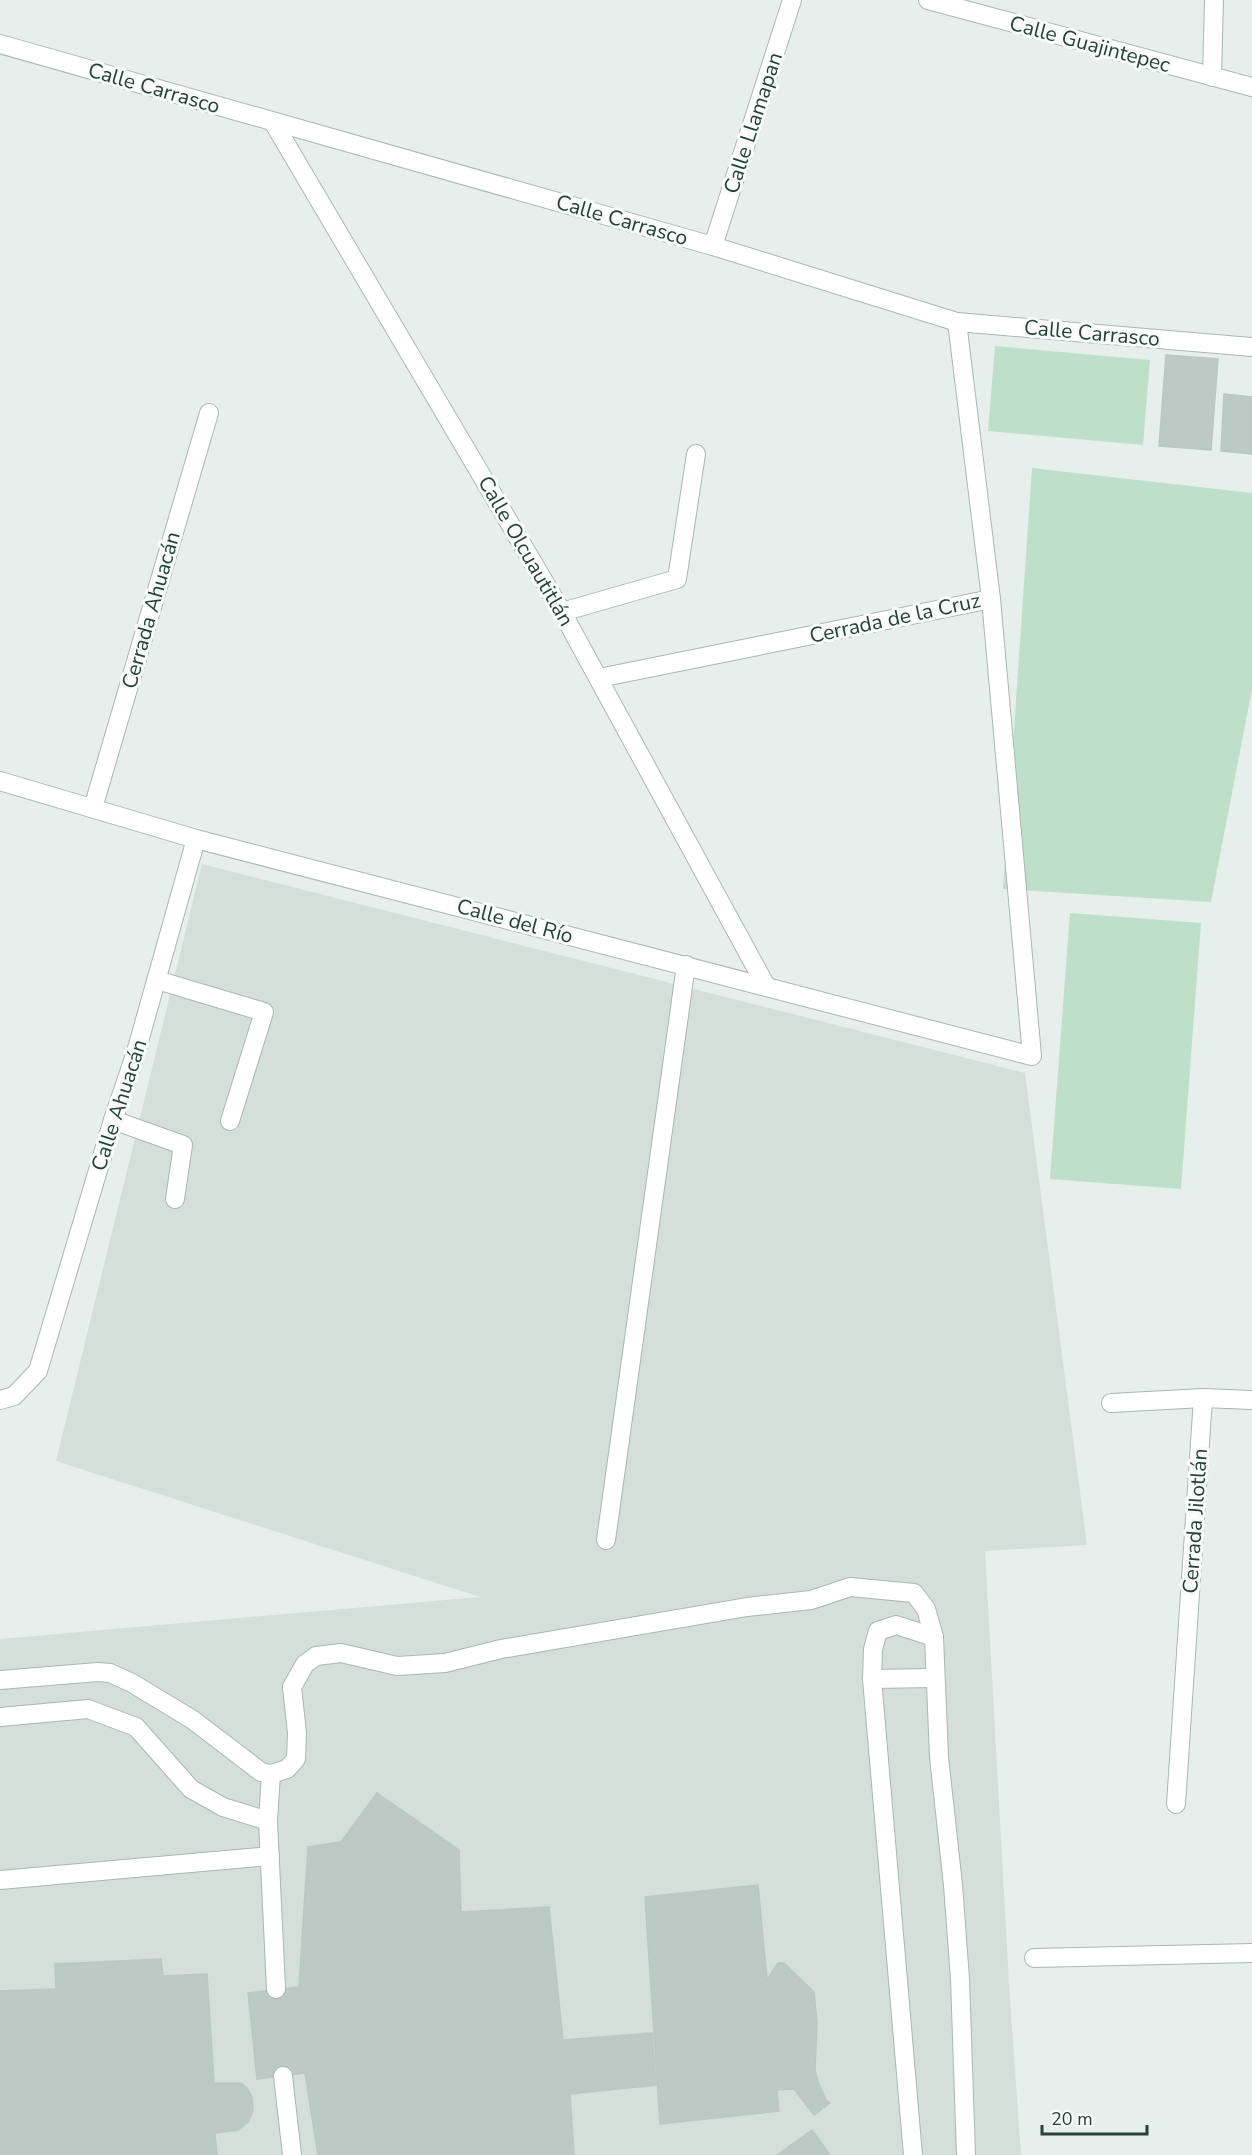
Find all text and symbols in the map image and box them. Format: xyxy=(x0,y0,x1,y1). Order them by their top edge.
street label: Calle Guajintepec xyxy=(1007,9,1174,79)
street label: Calle Llamapan xyxy=(717,49,789,197)
street label: Calle Carrasco xyxy=(85,56,223,120)
street label: Calle Carrasco xyxy=(553,188,691,252)
street label: Calle Carrasco xyxy=(1023,313,1161,353)
street label: Calle Olcuautitlán xyxy=(472,471,580,631)
street label: Cerrada Ahuacán xyxy=(115,528,187,692)
street label: Cerrada de la Cruz xyxy=(807,586,983,650)
street label: Calle del Río xyxy=(454,892,576,950)
street label: Calle Ahuacán xyxy=(85,1036,153,1174)
street label: Cerrada Jilotlán xyxy=(1176,1448,1214,1594)
scale bar xyxy=(1042,2098,1147,2136)
text: 20 m xyxy=(1051,2107,1093,2131)

